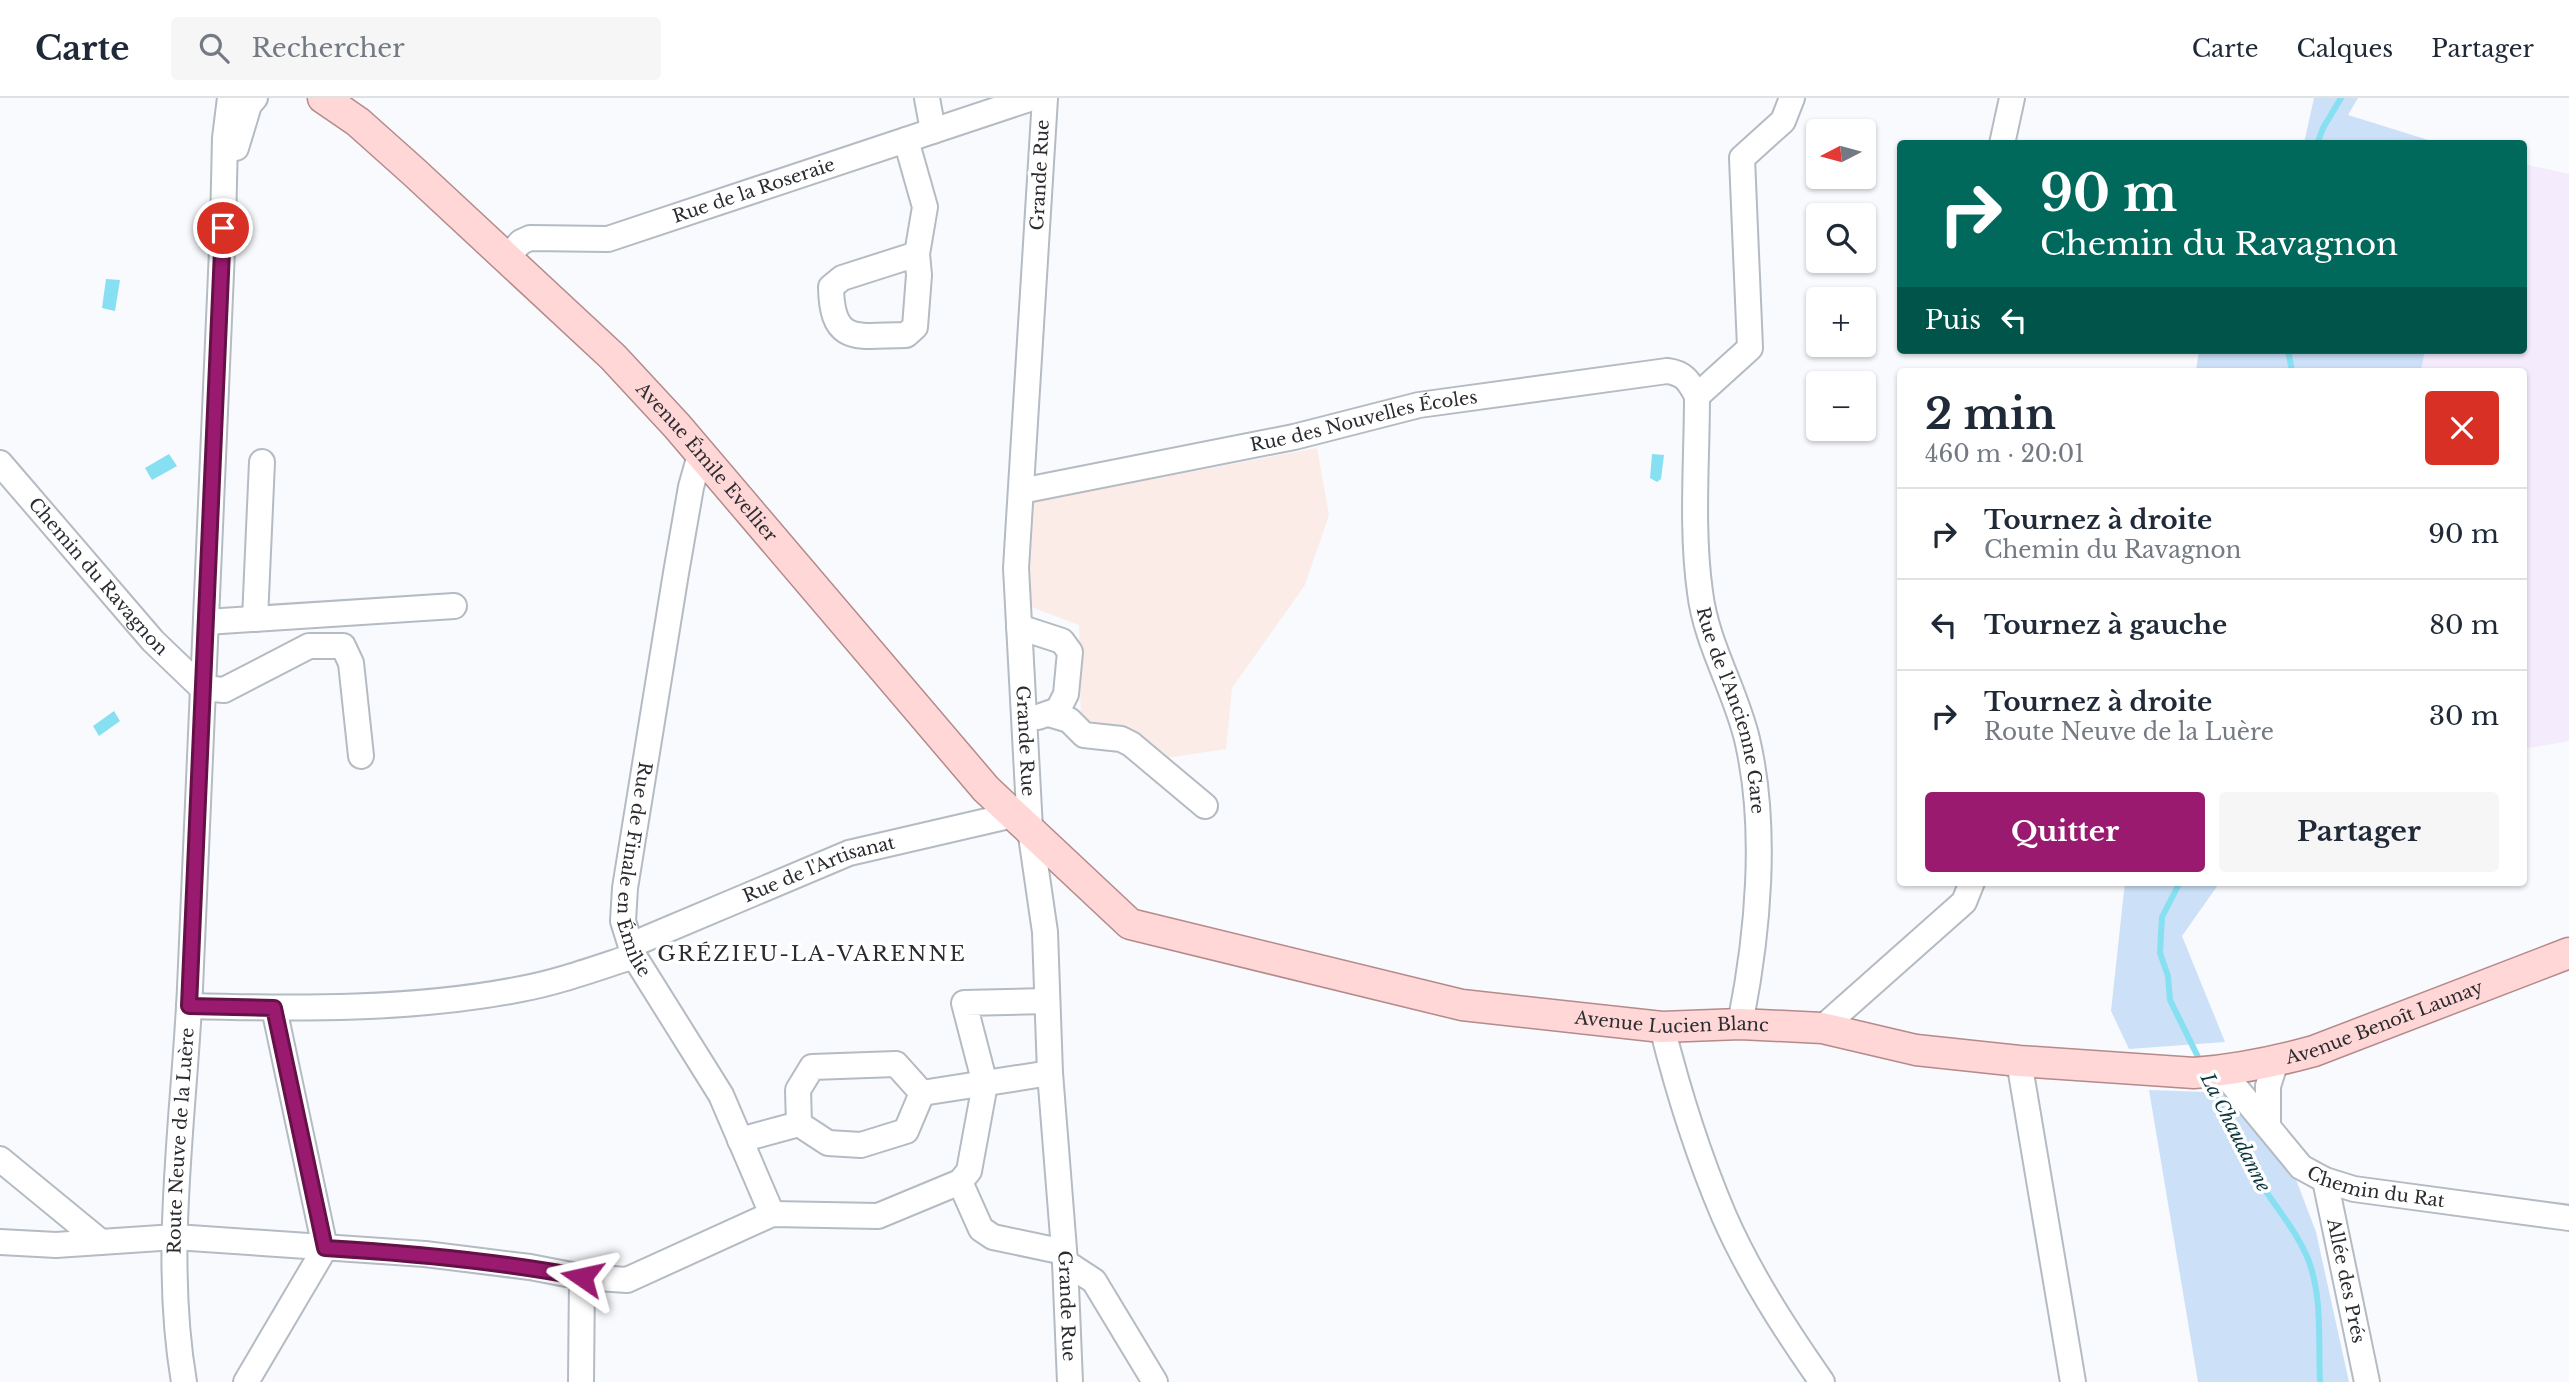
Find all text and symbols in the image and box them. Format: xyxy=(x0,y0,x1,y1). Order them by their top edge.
search box xyxy=(171,17,661,80)
text: Carte xyxy=(35,28,129,69)
icon: search xyxy=(195,29,233,67)
text: Rechercher xyxy=(251,32,405,64)
text: Carte xyxy=(2192,34,2258,63)
text: Calques xyxy=(2296,34,2393,63)
text: Partager xyxy=(2431,34,2534,63)
street label: Grande Rue xyxy=(1026,119,1054,231)
north arrow xyxy=(1806,119,1876,189)
map controls xyxy=(1806,119,1876,441)
street label: Rue de la Roseraie xyxy=(670,153,838,228)
text: 90 m xyxy=(2040,163,2177,224)
icon: right xyxy=(1925,168,2016,259)
pin xyxy=(193,198,253,258)
button: search xyxy=(1806,203,1876,273)
icon: arrive xyxy=(204,209,242,247)
text: Chemin du Ravagnon xyxy=(2040,224,2398,264)
button: + xyxy=(1806,287,1876,357)
icon: left xyxy=(1995,301,2033,339)
text: Puis xyxy=(1925,304,1981,336)
button: − xyxy=(1806,371,1876,441)
street label: Avenue Émile Evellier xyxy=(631,377,782,547)
street label: Rue des Nouvelles Écoles xyxy=(1248,386,1479,456)
text: 2 min xyxy=(1925,388,2056,440)
button: close xyxy=(2425,391,2499,465)
text: 460 m · 20:01 xyxy=(1925,440,2085,468)
street label: Chemin du Ravagnon xyxy=(24,493,172,660)
text: Tournez à droite xyxy=(1984,504,2212,536)
icon: right xyxy=(1925,515,1963,553)
text: 90 m xyxy=(2428,518,2499,550)
text: Chemin du Ravagnon xyxy=(1984,536,2241,564)
street label: Rue de l'Ancienne Gare xyxy=(1692,605,1769,815)
icon: left xyxy=(1925,606,1963,644)
text: Tournez à gauche xyxy=(1984,609,2227,641)
text: 80 m xyxy=(2429,609,2499,641)
street label: Grande Rue xyxy=(1011,685,1039,797)
text: Tournez à droite xyxy=(1984,686,2212,718)
icon: right xyxy=(1925,697,1963,735)
text: 30 m xyxy=(2429,700,2499,732)
text: Route Neuve de la Luère xyxy=(1984,718,2274,746)
street label: Rue de Finale en Émilie xyxy=(612,760,656,981)
button: Quitter xyxy=(1925,792,2205,872)
button: Partager xyxy=(2219,792,2499,872)
street label: Rue de l'Artisanat xyxy=(740,832,897,907)
district label: GRÉZIEU-LA-VARENNE xyxy=(657,941,967,967)
street label: Avenue Benoît Launay xyxy=(2283,976,2487,1069)
street label: Avenue Lucien Blanc xyxy=(1573,1006,1770,1038)
street label: Route Neuve de la Luère xyxy=(163,1027,199,1254)
water label: La Chaudanne xyxy=(2195,1068,2276,1196)
street label: Chemin du Rat xyxy=(2303,1161,2446,1212)
street label: Allée des Prés xyxy=(2322,1216,2370,1345)
position arrow xyxy=(545,1240,619,1314)
street label: Grande Rue xyxy=(1053,1250,1080,1362)

